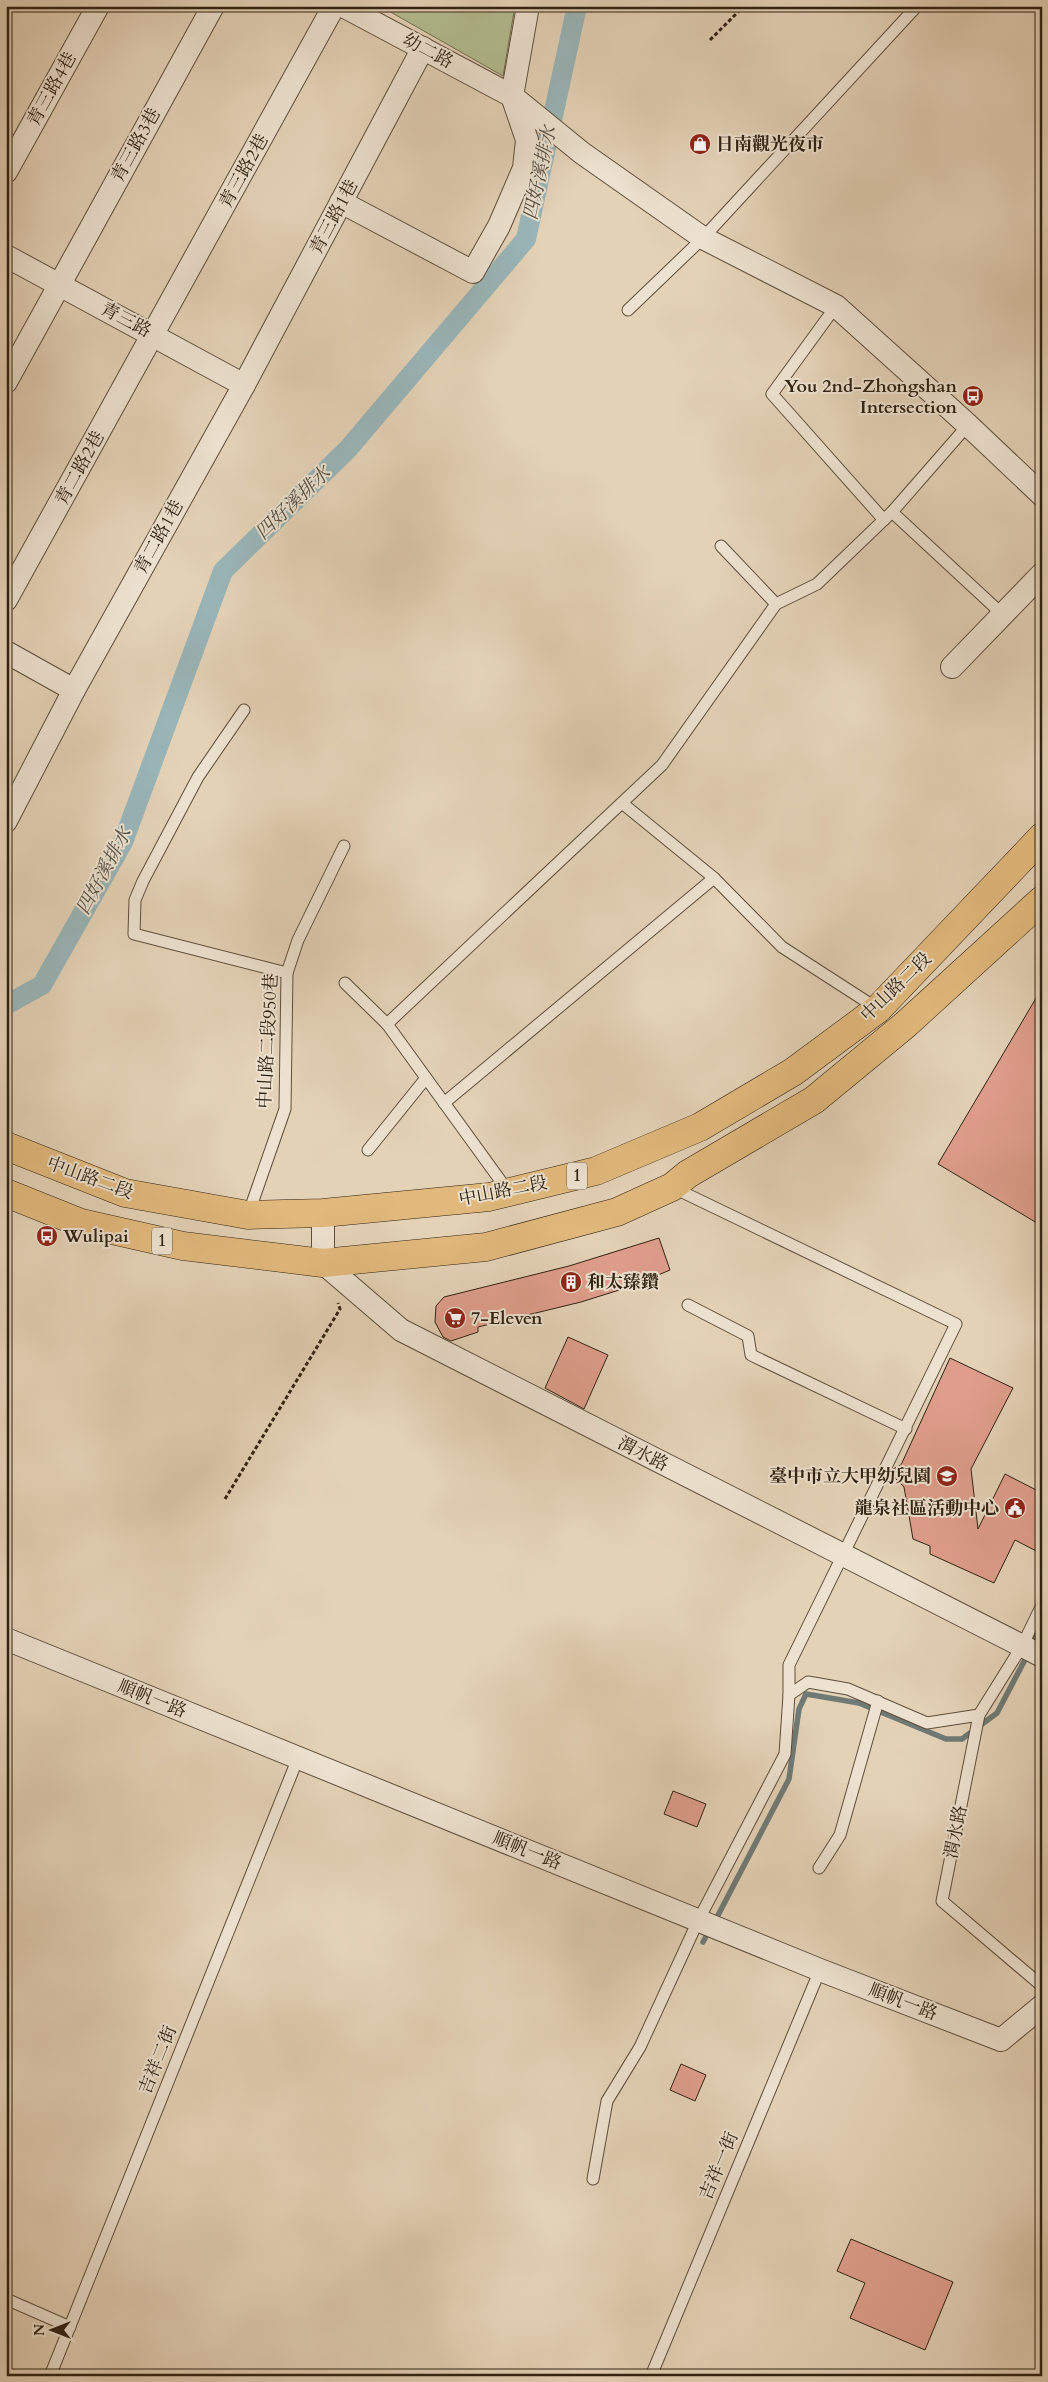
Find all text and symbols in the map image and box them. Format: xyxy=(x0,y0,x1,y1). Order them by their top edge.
street label: 幼二路 xyxy=(398,27,458,75)
street label: 青三路4巷 xyxy=(21,47,83,131)
street label: 青三路3巷 xyxy=(105,103,167,187)
water label: 四好溪排水 xyxy=(517,122,563,222)
street label: 青三路2巷 xyxy=(213,129,275,213)
shop icon: 日南觀光夜市 xyxy=(688,132,712,156)
place label: 日南觀光夜市 xyxy=(716,132,824,157)
street label: 青三路1巷 xyxy=(304,175,364,259)
street label: 青三路 xyxy=(96,296,156,344)
place label: You 2nd-Zhongshan Intersection xyxy=(784,374,957,420)
bus stop icon: You 2nd-Zhongshan Intersection xyxy=(961,384,985,408)
street label: 青二路2巷 xyxy=(49,426,111,510)
water label: 四好溪排水 xyxy=(250,459,338,545)
street label: 青二路1巷 xyxy=(128,495,190,579)
water label: 四好溪排水 xyxy=(70,821,139,919)
street label: 中山路二段 xyxy=(855,947,937,1027)
street label: 中山路二段950巷 xyxy=(252,973,284,1109)
street label: 中山路二段 xyxy=(43,1151,137,1205)
road number: 1 xyxy=(567,1162,587,1190)
street label: 中山路二段 xyxy=(456,1170,550,1212)
bus stop icon: Wulipai xyxy=(35,1224,59,1248)
place label: Wulipai xyxy=(62,1224,129,1249)
road number: 1 xyxy=(152,1228,172,1254)
building icon: 和太臻鑽 xyxy=(559,1270,583,1294)
place label: 和太臻鑽 xyxy=(587,1270,659,1295)
supermarket icon: 7-Eleven xyxy=(443,1306,467,1330)
place label: 7-Eleven xyxy=(471,1306,543,1331)
street label: 渭水路 xyxy=(613,1431,673,1477)
place label: 臺中市立大甲幼兒園 xyxy=(769,1464,931,1489)
school or university icon: 臺中市立大甲幼兒園 xyxy=(935,1464,959,1488)
place label: 龍泉社區活動中心 xyxy=(855,1496,999,1521)
public building icon: 龍泉社區活動中心 xyxy=(1003,1496,1027,1520)
street label: 順帆一路 xyxy=(114,1674,190,1724)
street label: 渭水路 xyxy=(939,1803,973,1861)
street label: 順帆一路 xyxy=(489,1826,565,1876)
street label: 順帆一路 xyxy=(865,1977,941,2027)
street label: 吉祥二街 xyxy=(133,2022,183,2098)
street label: 吉祥一街 xyxy=(693,2128,745,2204)
north arrow xyxy=(28,2304,78,2354)
text: N xyxy=(30,2324,49,2336)

